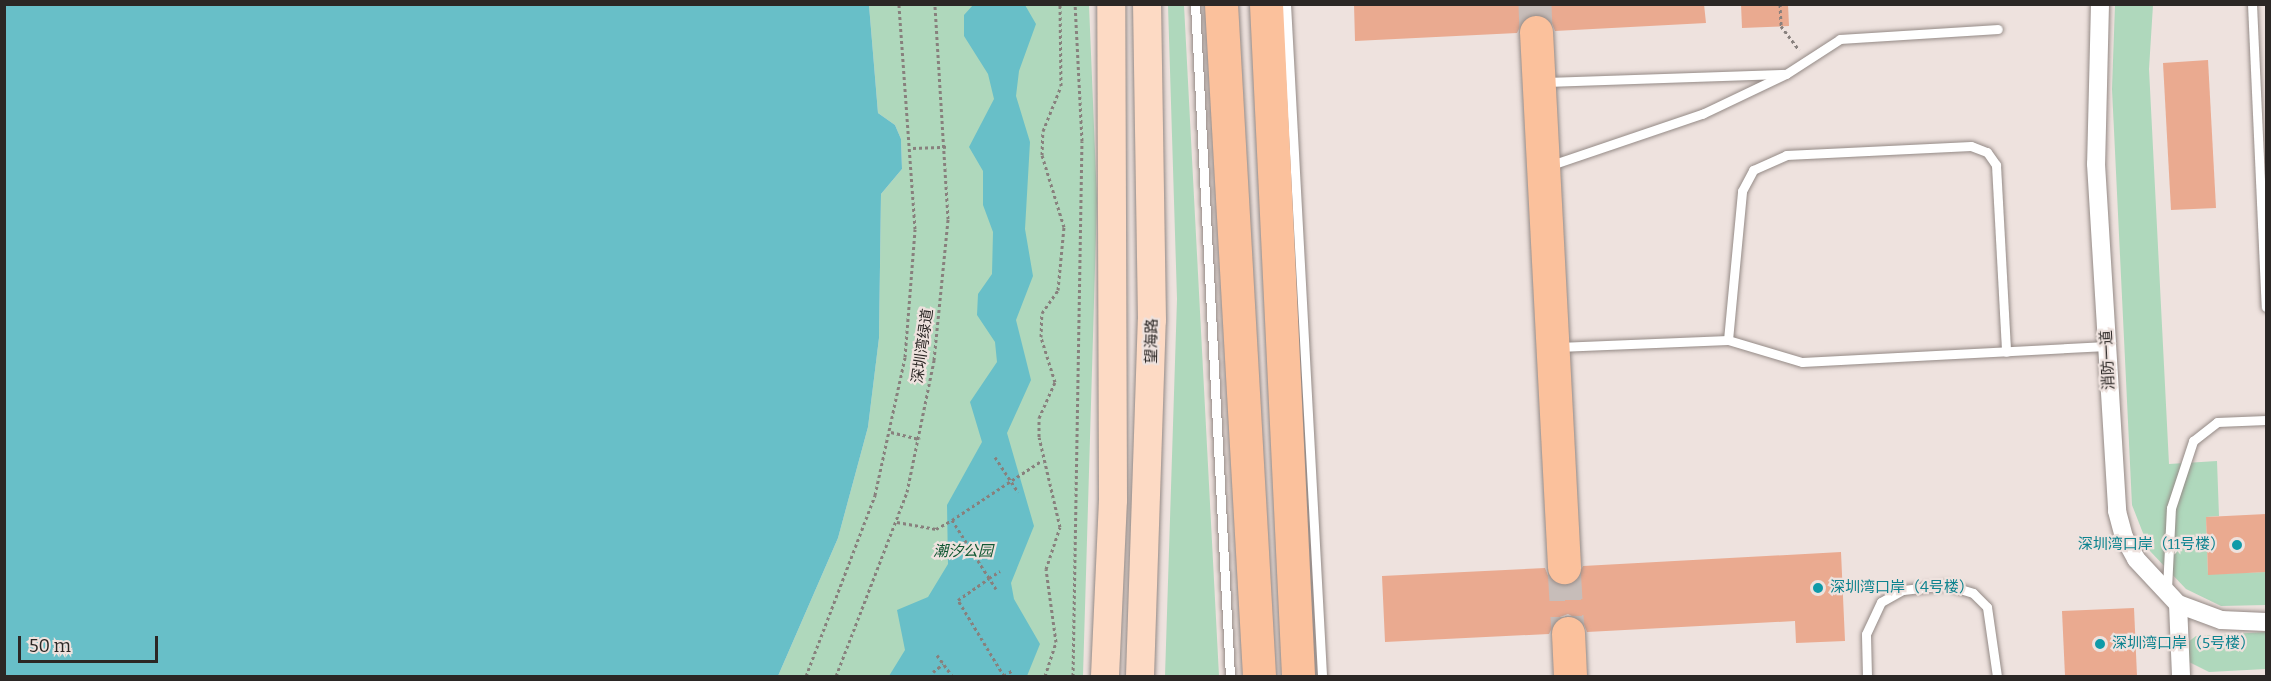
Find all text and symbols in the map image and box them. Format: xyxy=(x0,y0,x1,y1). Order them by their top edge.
street label: 深圳湾绿道 xyxy=(909,308,937,384)
street label: 望海路 xyxy=(1143,318,1161,364)
street label: 消防一道 xyxy=(2097,330,2119,390)
place label: 深圳湾口岸（11号楼） xyxy=(2078,536,2225,554)
marker: 深圳湾口岸（11号楼） xyxy=(2230,538,2244,552)
park label: 潮汐公园 xyxy=(933,543,993,561)
place label: 深圳湾口岸（4号楼） xyxy=(1830,579,1974,597)
marker: 深圳湾口岸（4号楼） xyxy=(1811,581,1825,595)
scale bar xyxy=(21,624,160,662)
text: 50 m xyxy=(29,635,71,657)
place label: 深圳湾口岸（5号楼） xyxy=(2112,635,2255,653)
marker: 深圳湾口岸（5号楼） xyxy=(2093,637,2107,651)

